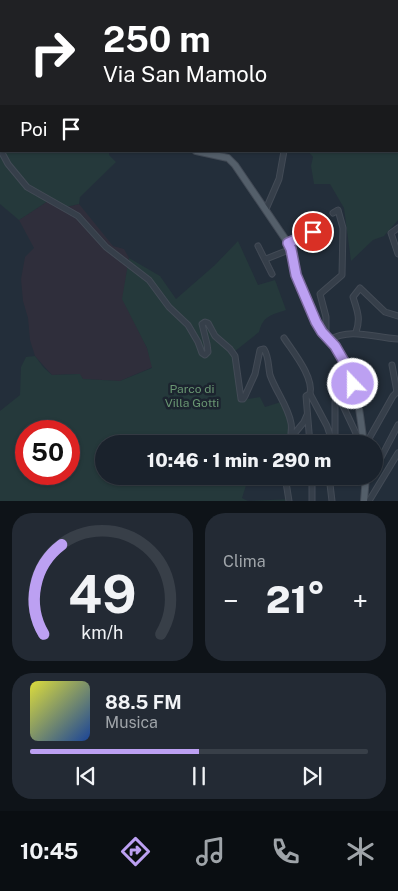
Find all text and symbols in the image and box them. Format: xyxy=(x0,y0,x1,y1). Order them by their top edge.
text: 250 m xyxy=(103,19,211,60)
icon: right xyxy=(20,20,85,85)
text: Via San Mamolo xyxy=(103,61,267,87)
icon: arrive xyxy=(57,115,85,143)
text: Poi xyxy=(20,118,47,140)
pin xyxy=(292,211,334,253)
icon: arrive xyxy=(299,218,327,246)
position arrow xyxy=(326,357,378,409)
park label: Parco di Villa Gotti xyxy=(165,382,219,410)
speed limit sign: 50 xyxy=(15,420,80,485)
text: 10:46 · 1 min · 290 m xyxy=(147,449,331,471)
text: Clima xyxy=(223,552,266,571)
text: 49 xyxy=(68,564,137,625)
text: 21° xyxy=(266,577,325,622)
text: − xyxy=(223,584,239,617)
text: + xyxy=(352,584,368,617)
text: km/h xyxy=(81,622,124,643)
text: 88.5 FM xyxy=(105,691,182,713)
text: Musica xyxy=(105,713,158,732)
icon: previous xyxy=(72,762,100,790)
icon: pause xyxy=(185,762,213,790)
icon: next xyxy=(298,762,326,790)
icon: directions xyxy=(118,834,153,869)
icon: music xyxy=(193,834,228,869)
icon: phone xyxy=(268,834,303,869)
icon: climate xyxy=(343,834,378,869)
text: 10:45 xyxy=(20,838,78,864)

